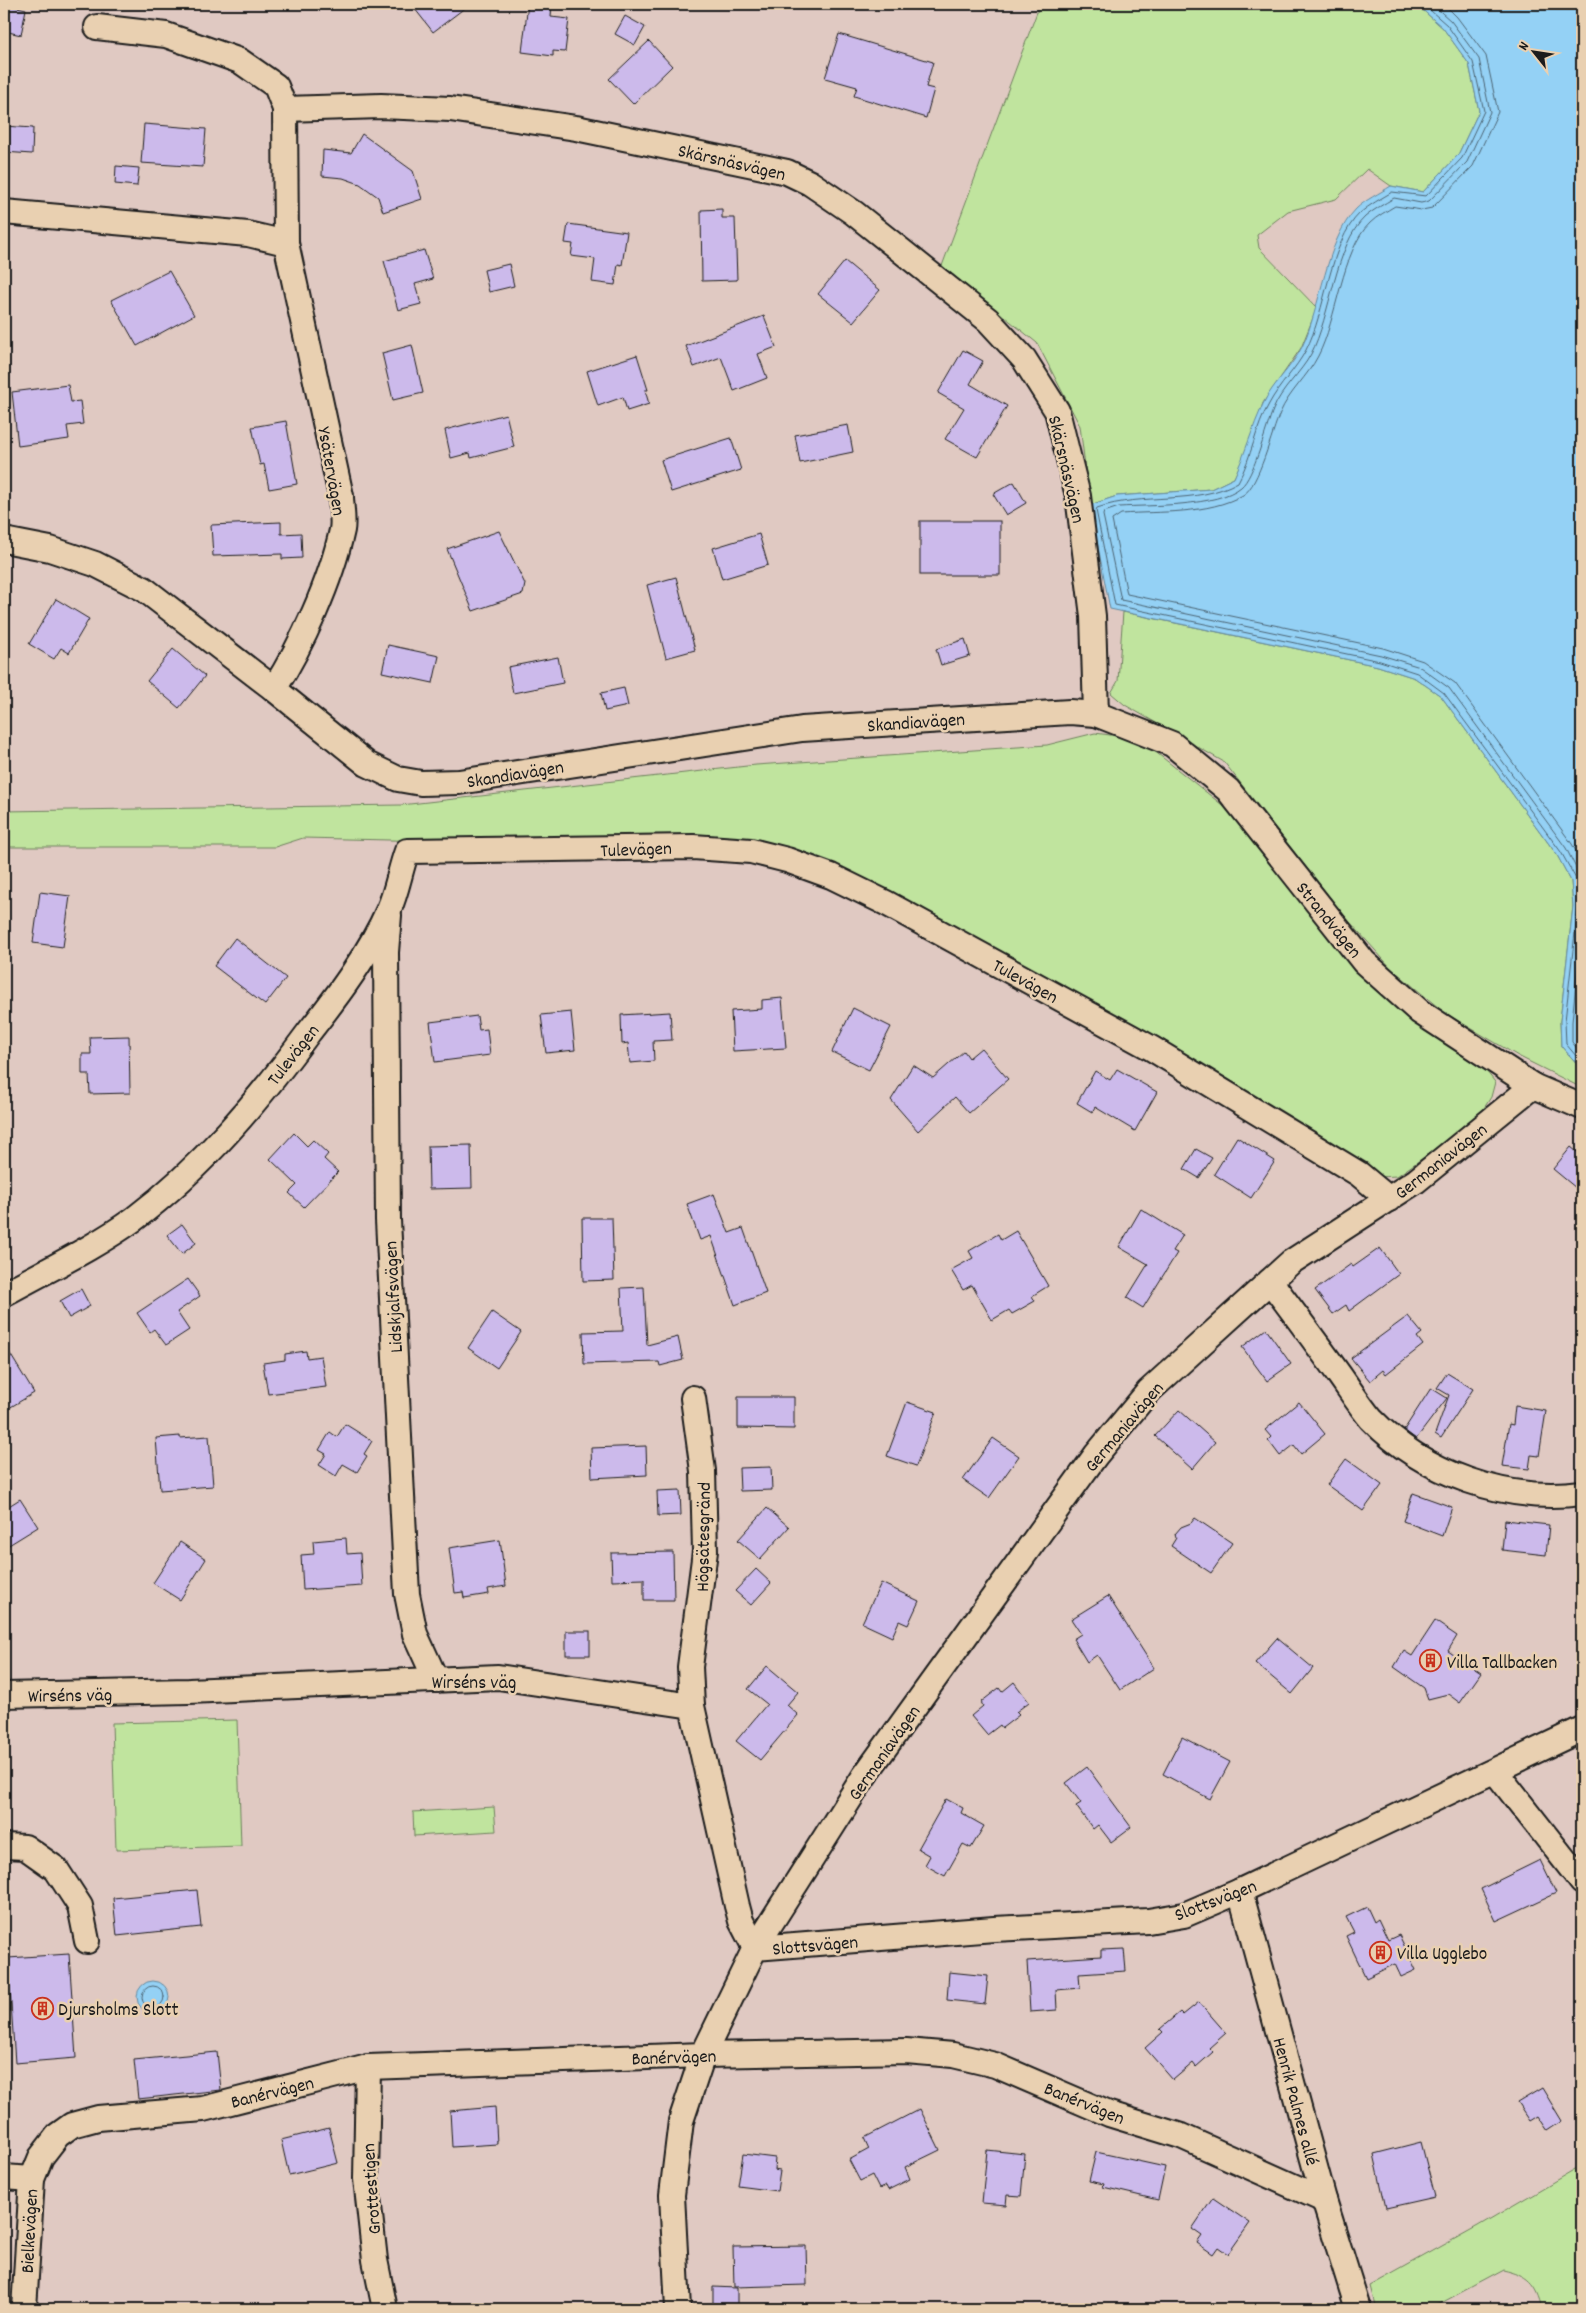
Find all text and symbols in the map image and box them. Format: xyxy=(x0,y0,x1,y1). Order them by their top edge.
north arrow xyxy=(1508,28,1558,78)
text: N xyxy=(1514,38,1535,54)
street label: Skärsnäsvägen xyxy=(675,139,788,190)
street label: Skärsnäsvägen xyxy=(1039,413,1090,526)
street label: Ysätervägen xyxy=(308,425,351,518)
street label: Skandiavägen xyxy=(866,708,966,741)
street label: Skandiavägen xyxy=(465,755,566,797)
street label: Tulevägen xyxy=(600,837,672,866)
street label: Strandvägen xyxy=(1288,877,1367,965)
street label: Tulevägen xyxy=(986,954,1062,1012)
street label: Tulevägen xyxy=(262,1020,327,1093)
street label: Germaniavägen xyxy=(1390,1118,1494,1208)
street label: Lidskjalfsvägen xyxy=(379,1240,412,1353)
street label: Germaniavägen xyxy=(1080,1377,1172,1479)
street label: Högsätesgränd xyxy=(691,1482,720,1592)
building icon: Villa Tallbacken xyxy=(1419,1649,1443,1673)
place label: Villa Tallbacken xyxy=(1447,1651,1557,1678)
street label: Wirséns väg xyxy=(432,1671,516,1698)
street label: Wirséns väg xyxy=(28,1683,113,1712)
street label: Germaniavägen xyxy=(843,1701,929,1807)
street label: Slottsvägen xyxy=(1171,1874,1261,1930)
street label: Slottsvägen xyxy=(771,1930,859,1965)
building icon: Villa Ugglebo xyxy=(1369,1940,1393,1964)
place label: Villa Ugglebo xyxy=(1397,1942,1487,1969)
building icon: Djursholms Slott xyxy=(30,1996,54,2020)
place label: Djursholms Slott xyxy=(58,1998,178,2025)
street label: Henrik Palmes allé xyxy=(1264,2035,1324,2169)
street label: Banérvägen xyxy=(631,2045,717,2074)
street label: Banérvägen xyxy=(228,2071,317,2118)
street label: Banérvägen xyxy=(1039,2077,1128,2134)
street label: Grottestigen xyxy=(357,2142,390,2235)
street label: Bielkevägen xyxy=(16,2188,47,2274)

